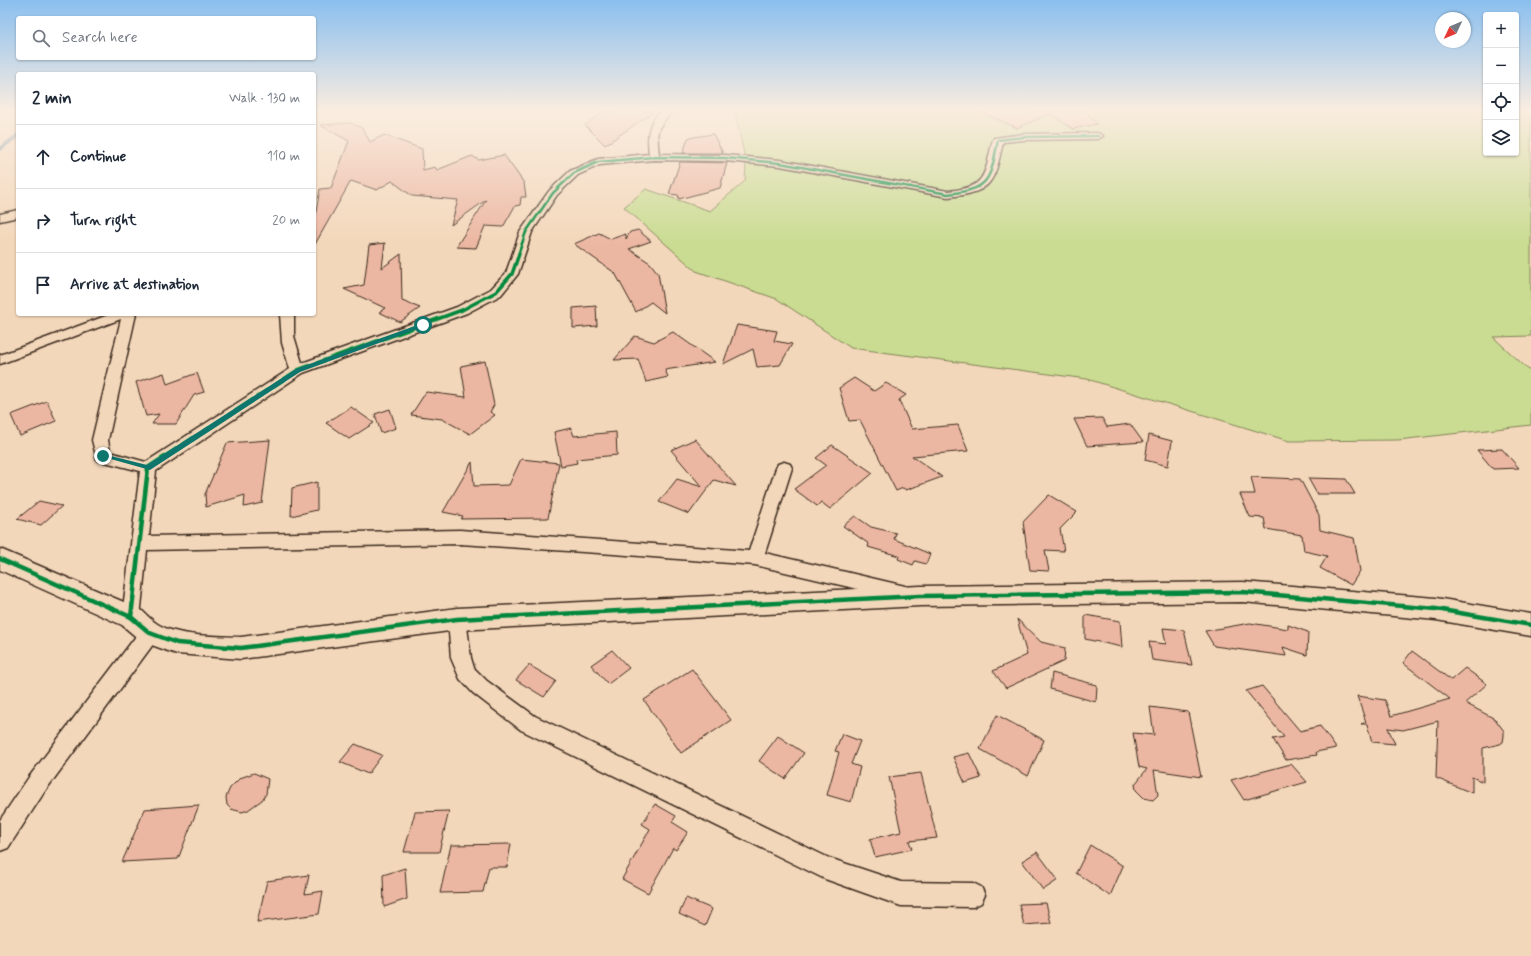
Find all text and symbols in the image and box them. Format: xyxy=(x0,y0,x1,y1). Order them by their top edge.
north arrow xyxy=(1435,12,1471,48)
map controls xyxy=(1483,12,1519,156)
button: + xyxy=(1483,12,1519,48)
search box xyxy=(16,16,316,60)
icon: search xyxy=(30,27,52,49)
text: Search here xyxy=(62,28,138,48)
button: − xyxy=(1483,48,1519,84)
button: locate xyxy=(1483,84,1519,120)
text: 2 min xyxy=(32,87,72,109)
text: Walk · 130 m xyxy=(229,90,300,107)
button: layers xyxy=(1483,120,1519,156)
icon: ahead xyxy=(32,146,54,168)
text: Continue xyxy=(70,147,126,167)
text: 110 m xyxy=(267,148,300,165)
icon: right xyxy=(32,210,54,232)
text: Turn right xyxy=(70,211,137,231)
text: 20 m xyxy=(272,212,300,229)
icon: arrive xyxy=(32,274,54,296)
text: Arrive at destination xyxy=(70,275,199,295)
route start xyxy=(414,316,432,334)
route end xyxy=(94,447,112,465)

